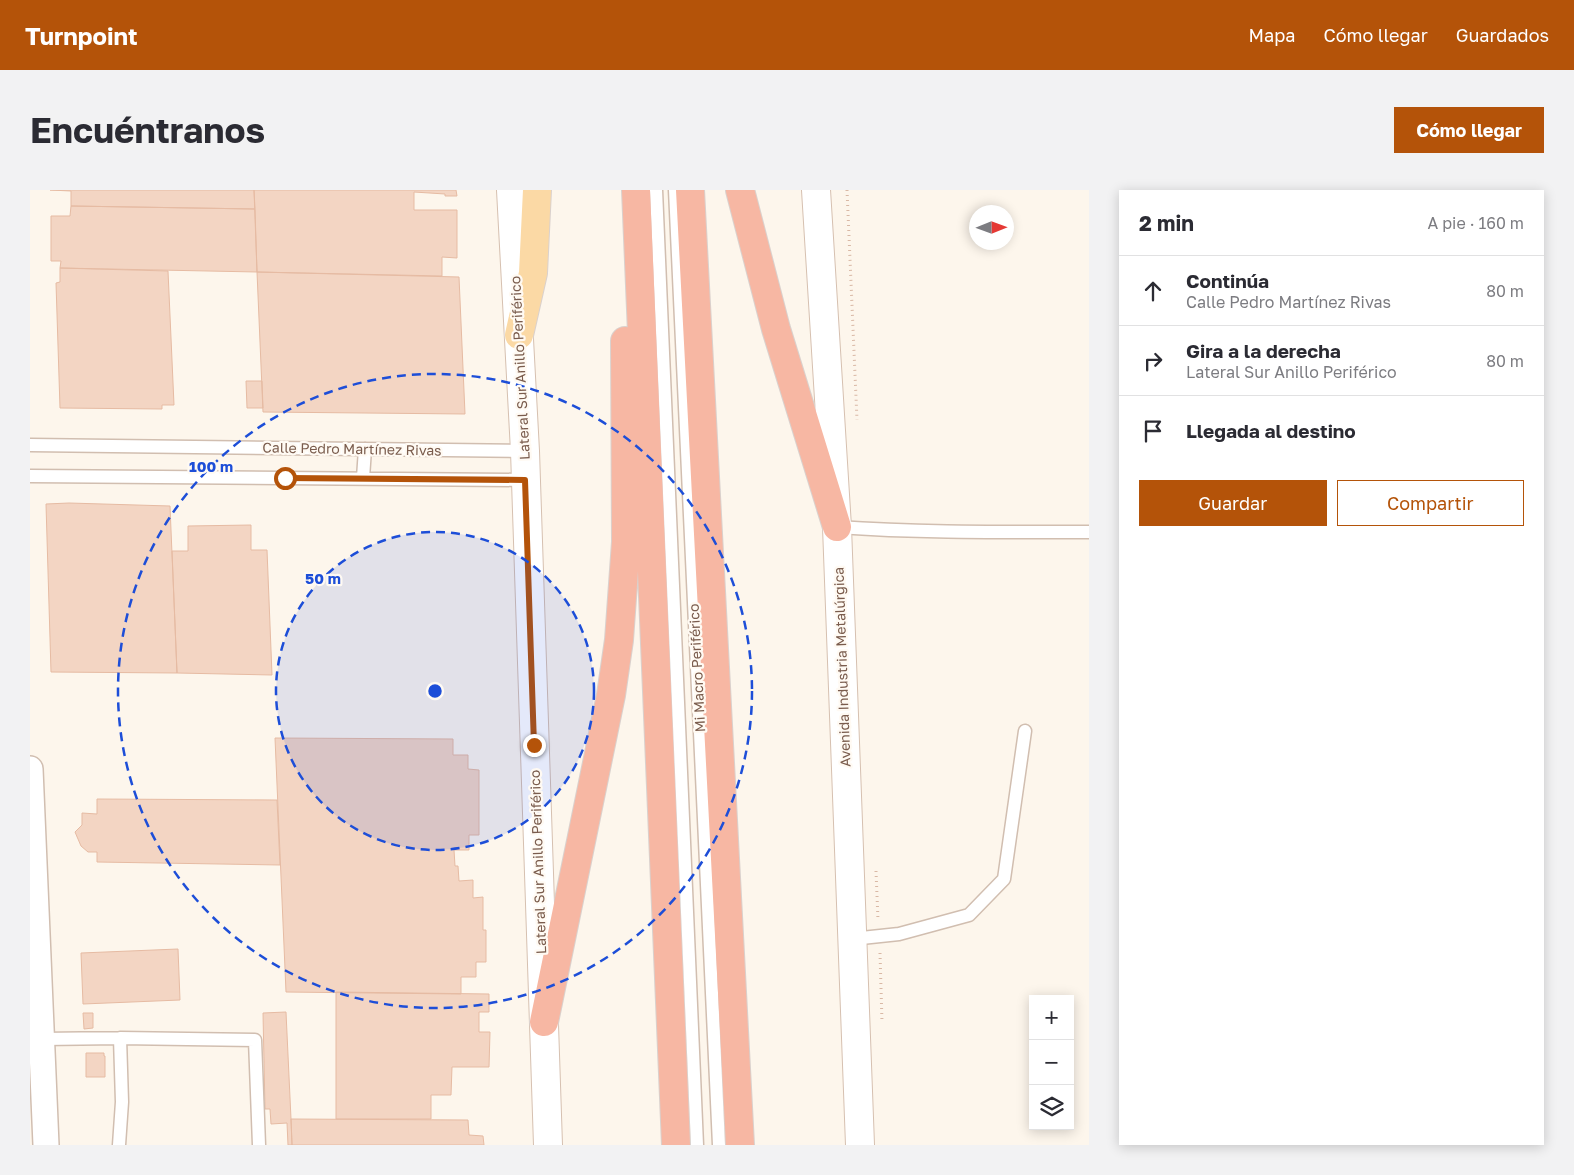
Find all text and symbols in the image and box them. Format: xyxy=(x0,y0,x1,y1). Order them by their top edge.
text: Turnpoint xyxy=(25,21,138,50)
text: Mapa xyxy=(1249,24,1295,46)
text: Cómo llegar xyxy=(1323,24,1428,46)
text: Guardados xyxy=(1456,24,1549,46)
button: Cómo llegar xyxy=(1394,107,1544,153)
text: Encuéntranos xyxy=(30,109,265,151)
north arrow xyxy=(969,205,1014,250)
text: 2 min xyxy=(1139,210,1194,236)
text: A pie · 160 m xyxy=(1428,213,1524,233)
text: Continúa xyxy=(1186,269,1269,292)
street label: Lateral Sur Anillo Periférico xyxy=(506,276,533,461)
icon: ahead xyxy=(1139,277,1167,305)
text: 80 m xyxy=(1486,281,1524,301)
text: Calle Pedro Martínez Rivas xyxy=(1186,292,1391,312)
text: Gira a la derecha xyxy=(1186,339,1341,362)
icon: right xyxy=(1139,347,1167,375)
text: 80 m xyxy=(1486,351,1524,371)
text: Lateral Sur Anillo Periférico xyxy=(1186,362,1397,382)
icon: arrive xyxy=(1139,417,1167,445)
text: Llegada al destino xyxy=(1186,419,1356,442)
street label: Calle Pedro Martínez Rivas xyxy=(262,438,442,459)
text: 100 m xyxy=(189,457,233,475)
route start xyxy=(274,467,297,490)
button: Guardar xyxy=(1139,480,1327,526)
button: Compartir xyxy=(1337,480,1524,526)
street label: Avenida Industria Metalúrgica xyxy=(830,567,853,767)
text: 50 m xyxy=(305,569,341,587)
street label: Mi Macro Periférico xyxy=(685,603,708,733)
centre of rings xyxy=(426,682,444,700)
route end xyxy=(523,734,546,757)
street label: Lateral Sur Anillo Periférico xyxy=(526,770,549,954)
map controls xyxy=(1029,995,1074,1130)
button: + xyxy=(1029,995,1074,1040)
button: − xyxy=(1029,1040,1074,1085)
button: layers xyxy=(1029,1085,1074,1130)

